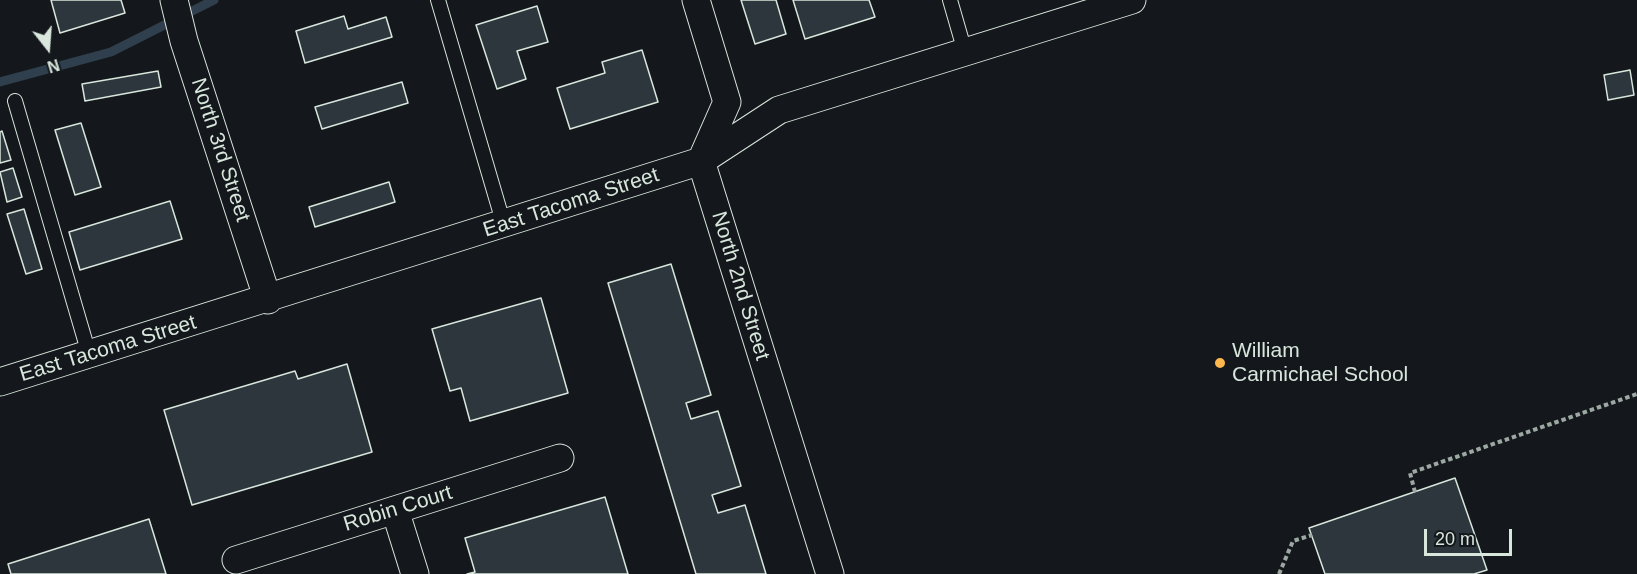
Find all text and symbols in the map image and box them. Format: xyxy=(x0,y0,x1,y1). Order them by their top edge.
north arrow xyxy=(18,18,78,78)
text: N xyxy=(45,56,61,76)
street label: North 3rd Street xyxy=(185,75,255,225)
street label: East Tacoma Street xyxy=(480,163,662,243)
street label: North 2nd Street xyxy=(705,209,775,363)
street label: East Tacoma Street xyxy=(17,310,199,388)
place label: William Carmichael School xyxy=(1232,338,1408,388)
marker: William Carmichael School xyxy=(1213,356,1227,370)
street label: Robin Court xyxy=(341,481,455,537)
scale bar xyxy=(1427,517,1516,555)
text: 20 m xyxy=(1435,529,1475,549)

